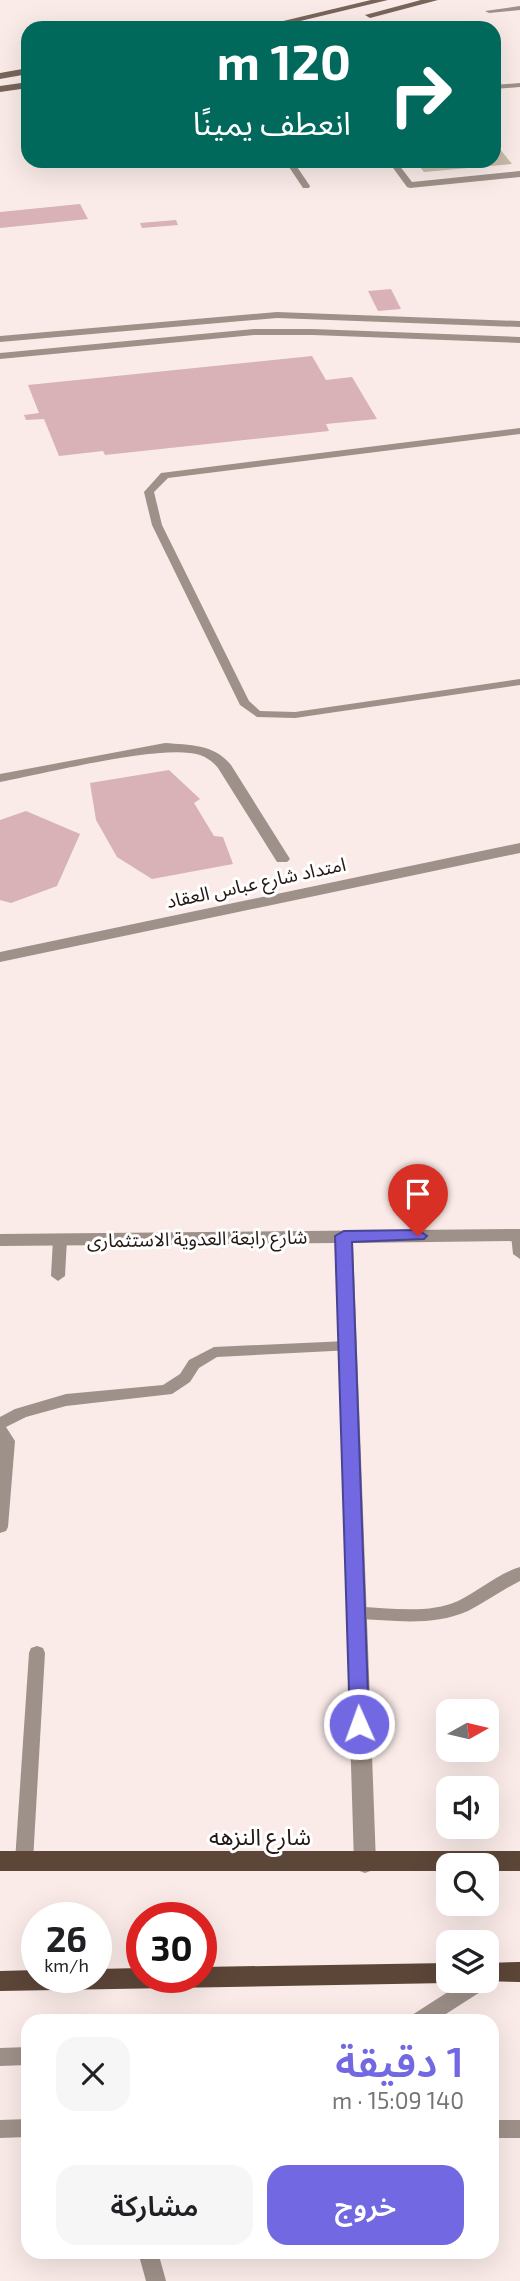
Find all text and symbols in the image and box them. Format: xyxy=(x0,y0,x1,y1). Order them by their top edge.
text: 120 m xyxy=(217,31,351,90)
icon: right xyxy=(375,49,466,140)
text: انعطف يمينًا xyxy=(193,103,351,141)
street label: امتداد شارع عباس العقاد xyxy=(164,852,348,915)
pin xyxy=(388,1164,448,1236)
icon: arrive xyxy=(399,1175,437,1213)
street label: شارع رابعة العدوية الاستثمارى xyxy=(87,1225,307,1254)
position arrow xyxy=(322,1687,396,1761)
north arrow xyxy=(436,1699,499,1762)
map controls xyxy=(436,1699,499,1993)
button: sound xyxy=(436,1776,499,1839)
street label: شارع النزهه xyxy=(209,1822,311,1854)
button: search xyxy=(436,1853,499,1916)
speed limit sign: 30 xyxy=(126,1902,217,1993)
text: 26 xyxy=(46,1917,87,1959)
button: layers xyxy=(436,1930,499,1993)
text: km/h xyxy=(44,1954,89,1976)
text: 1 دقيقة xyxy=(335,2035,464,2085)
button: close xyxy=(56,2037,130,2111)
text: 140 m · 15:09 xyxy=(332,2086,464,2114)
button: مشاركة xyxy=(56,2165,253,2245)
button: خروج xyxy=(267,2165,464,2245)

